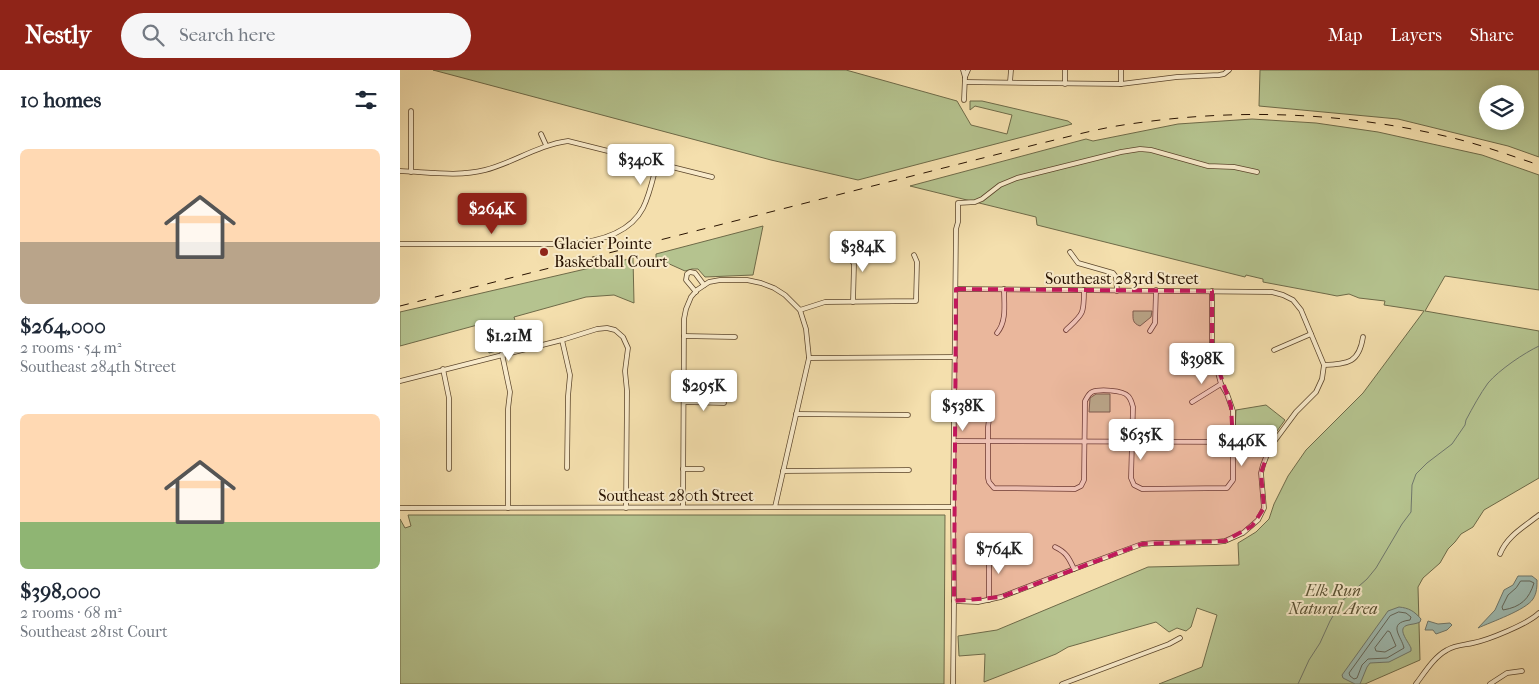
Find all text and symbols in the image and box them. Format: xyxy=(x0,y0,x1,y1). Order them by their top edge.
search box xyxy=(121,13,471,58)
text: Nestly xyxy=(25,21,91,49)
icon: search xyxy=(139,21,167,49)
text: Search here xyxy=(179,24,275,46)
text: Map xyxy=(1328,25,1362,46)
text: Layers xyxy=(1390,25,1442,46)
text: Share xyxy=(1470,25,1514,46)
map controls xyxy=(1479,85,1524,130)
button: layers xyxy=(1479,85,1524,130)
icon: filters xyxy=(352,86,380,114)
text: 10 homes xyxy=(20,88,101,112)
pin: $340K xyxy=(606,144,676,186)
text: $340K xyxy=(618,150,664,169)
icon: home xyxy=(155,182,245,272)
pin: $264K xyxy=(457,192,527,235)
text: $264K xyxy=(469,199,515,218)
pin: $384K xyxy=(828,230,898,273)
place label: Glacier Pointe Basketball Court xyxy=(554,234,668,271)
text: $384K xyxy=(841,237,885,256)
marker: Glacier Pointe Basketball Court xyxy=(538,246,550,258)
street label: Southeast 283rd Street xyxy=(1045,269,1199,288)
text: $264,000 xyxy=(20,314,106,338)
pin: $1.21M xyxy=(468,320,550,362)
text: $1.21M xyxy=(486,326,532,345)
text: 2 rooms · 54 m² xyxy=(20,338,121,357)
pin: $398K xyxy=(1167,342,1237,385)
text: $398K xyxy=(1180,349,1224,368)
text: Southeast 284th Street xyxy=(20,357,176,376)
pin: $295K xyxy=(669,370,739,412)
text: $295K xyxy=(682,376,726,395)
pin: $538K xyxy=(928,390,998,432)
text: $538K xyxy=(942,396,984,415)
pin: $635K xyxy=(1106,418,1176,461)
pin: $446K xyxy=(1207,424,1277,467)
text: $635K xyxy=(1120,425,1162,444)
text: $446K xyxy=(1218,431,1266,450)
icon: home xyxy=(155,447,245,537)
street label: Southeast 280th Street xyxy=(598,486,754,505)
pin: $764K xyxy=(964,532,1034,575)
text: $764K xyxy=(976,539,1022,558)
text: $398,000 xyxy=(20,579,101,603)
park label: Elk Run Natural Area xyxy=(1287,581,1378,618)
text: 2 rooms · 68 m² xyxy=(20,603,122,622)
text: Southeast 281st Court xyxy=(20,622,168,641)

